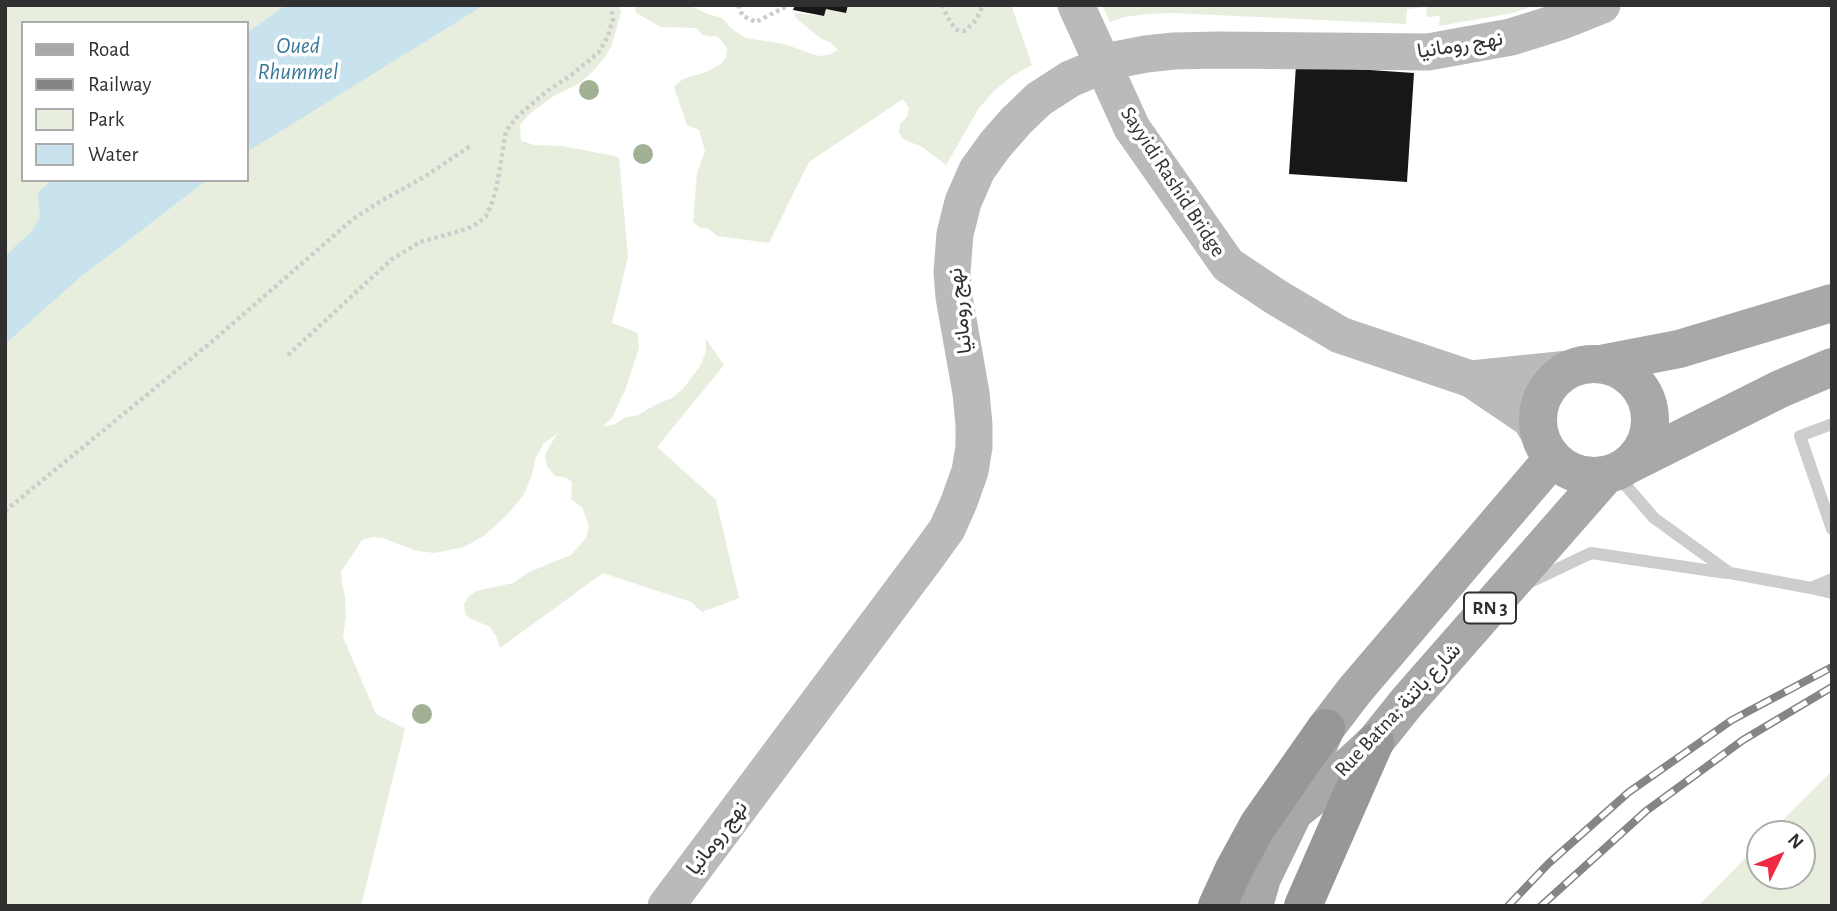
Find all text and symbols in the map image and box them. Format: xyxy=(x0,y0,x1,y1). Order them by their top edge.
legend xyxy=(21,21,248,182)
street label: نهج رومانيا xyxy=(1415,26,1505,64)
water label: Oued Rhummel xyxy=(258,32,338,86)
text: Road xyxy=(88,39,130,60)
text: Railway xyxy=(88,74,151,95)
street label: Sayyidi Rashid Bridge xyxy=(1115,102,1231,262)
text: Park xyxy=(88,109,124,130)
text: Water xyxy=(88,144,138,165)
street label: نهج رومانيا xyxy=(942,267,978,355)
road number: RN 3 xyxy=(1464,593,1516,624)
street label: Rue Batna; شارع باتنة xyxy=(1329,638,1467,782)
street label: نهج رومانيا xyxy=(681,796,753,880)
north arrow xyxy=(1746,820,1816,890)
text: N xyxy=(1784,830,1807,853)

